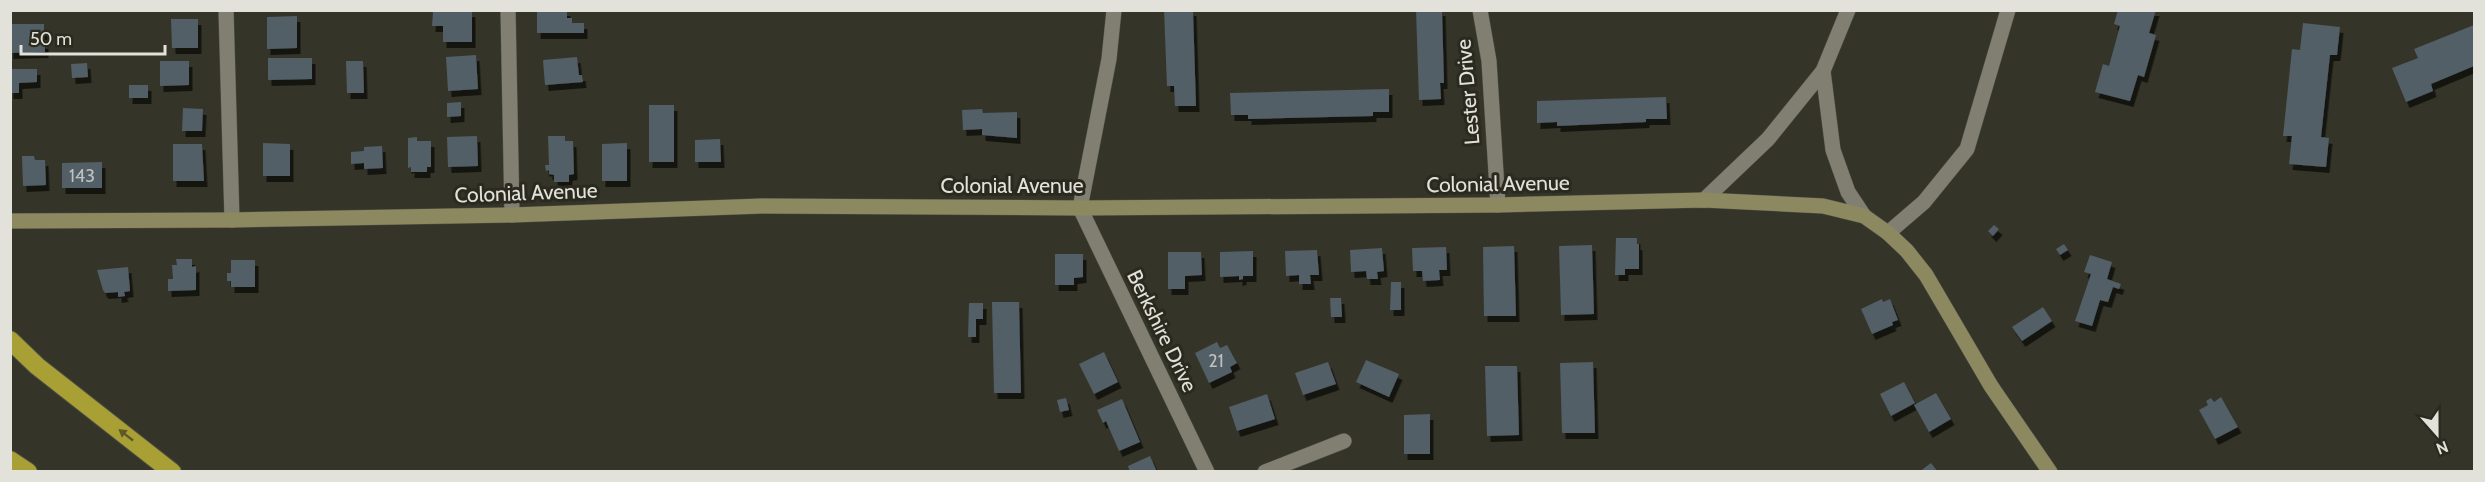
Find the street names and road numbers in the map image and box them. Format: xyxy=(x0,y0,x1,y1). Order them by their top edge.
street label: Lester Drive xyxy=(1450,38,1485,146)
street label: Colonial Avenue xyxy=(1426,170,1570,197)
street label: Colonial Avenue xyxy=(940,173,1084,198)
street label: Colonial Avenue xyxy=(454,178,598,207)
street label: Berkshire Drive xyxy=(1122,266,1203,396)

